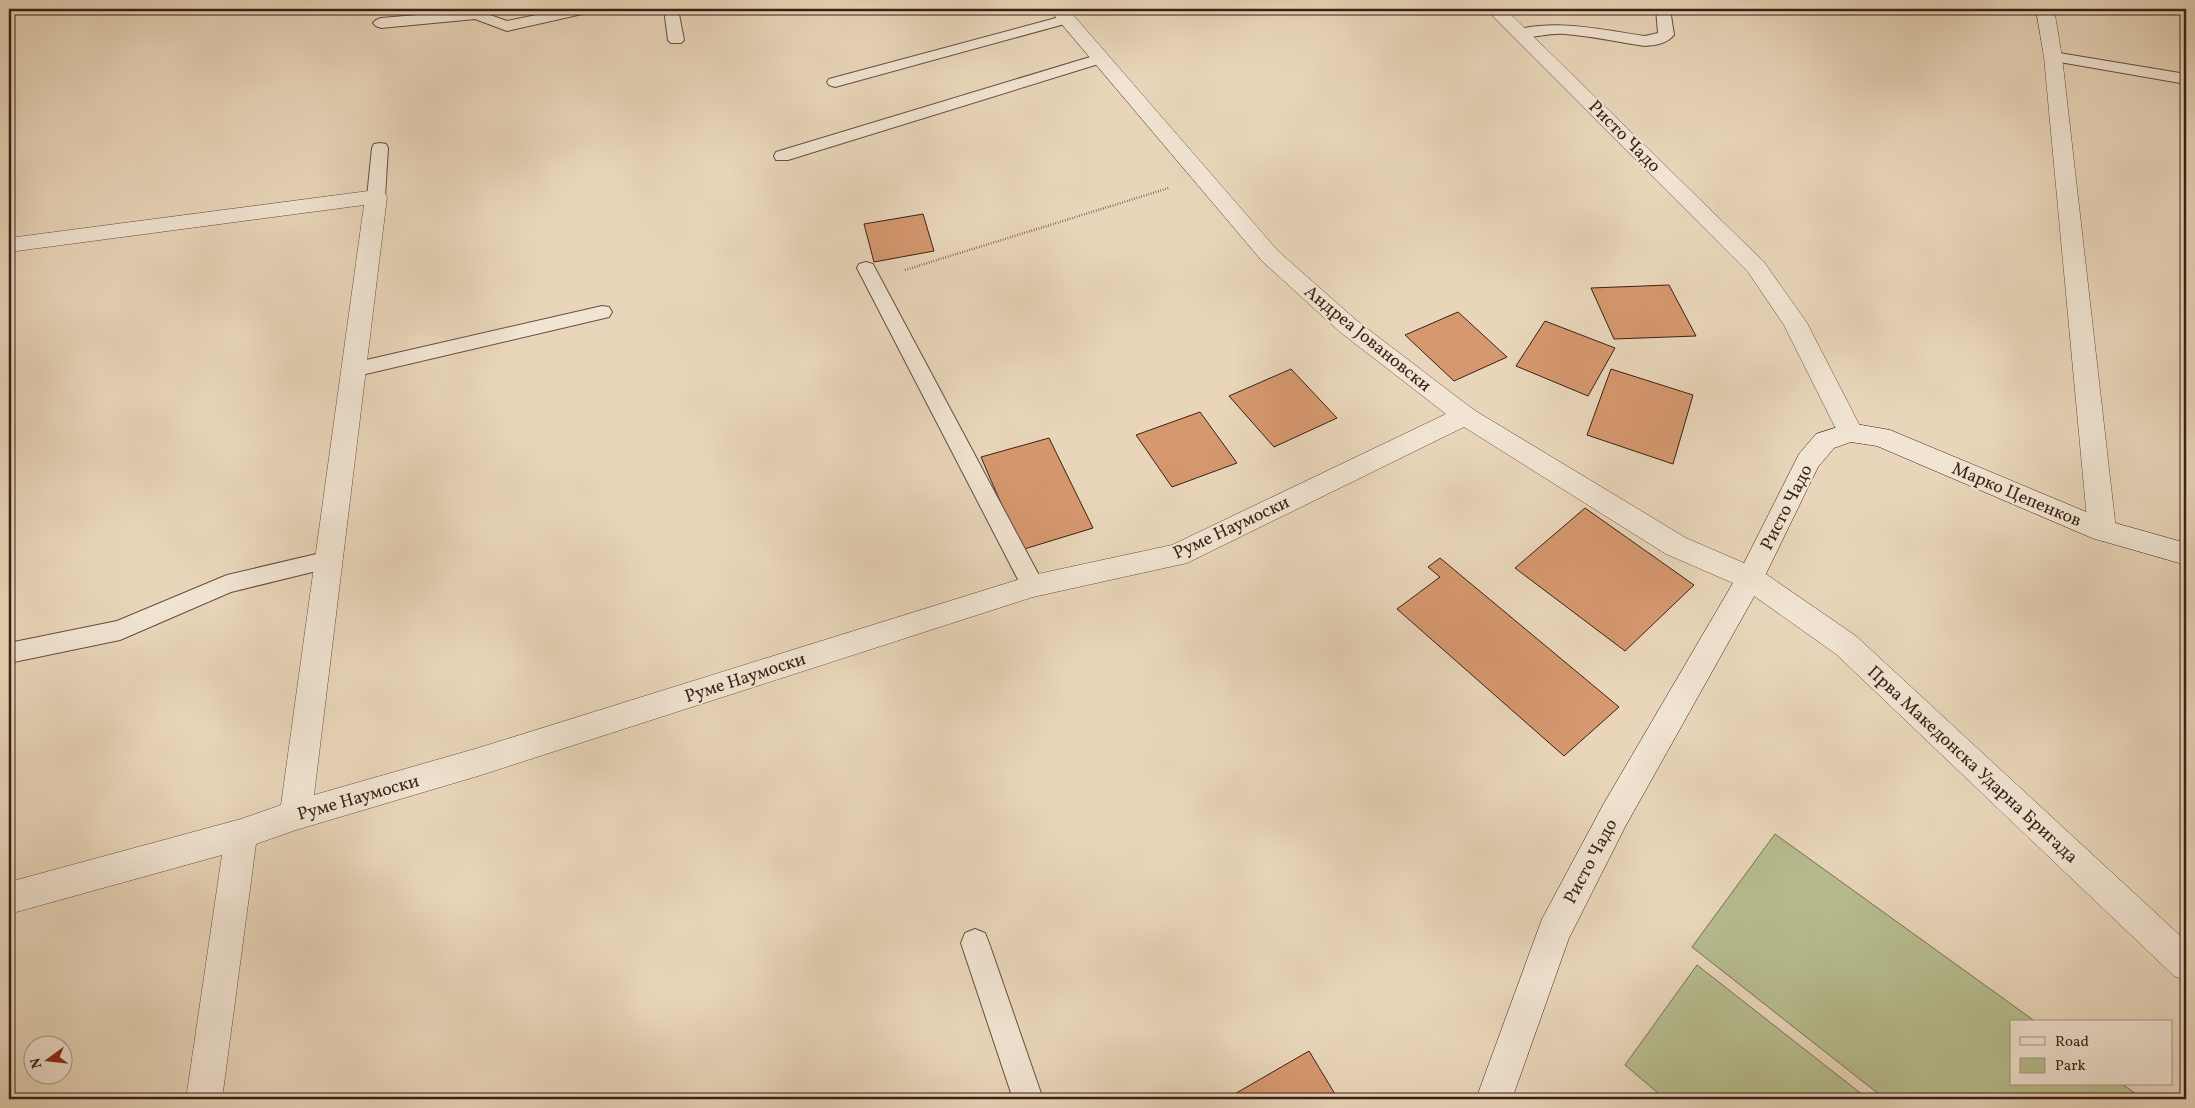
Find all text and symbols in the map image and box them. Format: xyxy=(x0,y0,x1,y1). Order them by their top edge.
street label: Ристо Чадо xyxy=(1582,95,1666,179)
street label: Андреа Јовановски xyxy=(1298,280,1436,398)
street label: Марко Цепенков xyxy=(1948,457,2085,534)
street label: Ристо Чадо xyxy=(1755,461,1820,555)
street label: Руме Наумоски xyxy=(1169,490,1294,566)
street label: Руме Наумоски xyxy=(682,647,809,710)
street label: Прва Македонска Ударна Бригада xyxy=(1861,661,2083,870)
street label: Руме Наумоски xyxy=(294,769,422,828)
street label: Ристо Чадо xyxy=(1558,815,1624,909)
legend xyxy=(2010,1020,2172,1086)
text: Road xyxy=(2055,1032,2089,1053)
north arrow xyxy=(22,1036,72,1086)
text: N xyxy=(26,1056,47,1070)
text: Park xyxy=(2055,1056,2086,1077)

